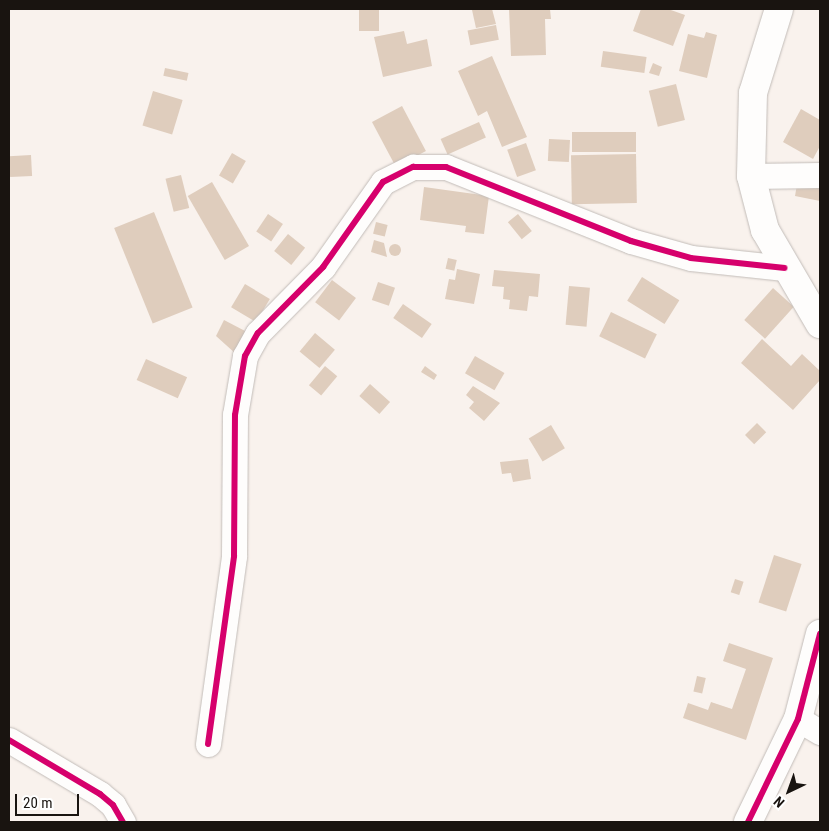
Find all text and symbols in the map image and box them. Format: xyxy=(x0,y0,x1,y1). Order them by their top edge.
north arrow xyxy=(764,766,814,816)
scale bar xyxy=(18,784,81,816)
text: N xyxy=(770,793,788,811)
text: 20 m xyxy=(23,794,53,812)

